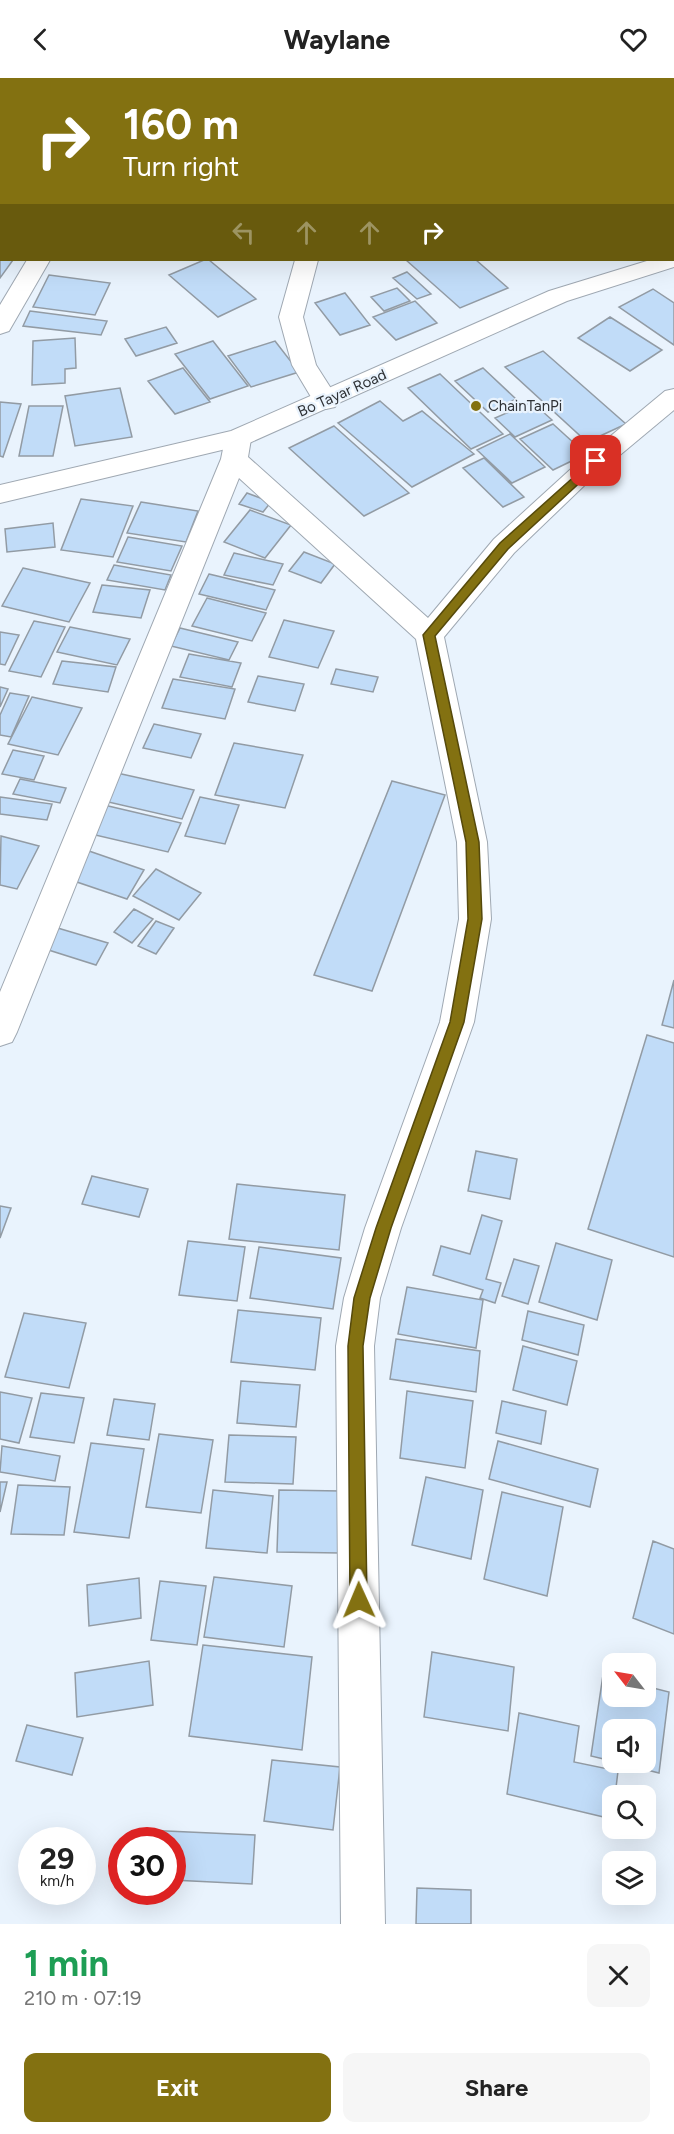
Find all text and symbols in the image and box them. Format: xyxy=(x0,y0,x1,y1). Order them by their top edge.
icon: back xyxy=(24,23,57,56)
text: Waylane xyxy=(284,23,390,56)
icon: heart xyxy=(617,23,650,56)
text: 160 m xyxy=(123,99,239,150)
icon: right xyxy=(24,102,102,180)
text: Turn right xyxy=(123,150,239,183)
icon: left xyxy=(227,216,260,249)
icon: ahead xyxy=(290,216,323,249)
icon: ahead xyxy=(353,216,386,249)
icon: right xyxy=(416,216,449,249)
street label: Bo Tayar Road xyxy=(295,365,389,421)
place label: ChainTanPi xyxy=(488,397,562,415)
marker: ChainTanPi xyxy=(469,399,483,413)
pin xyxy=(570,435,621,486)
icon: arrive xyxy=(579,444,612,477)
position arrow xyxy=(327,1568,391,1632)
north arrow xyxy=(602,1653,656,1707)
map controls xyxy=(602,1653,656,1905)
button: sound xyxy=(602,1719,656,1773)
button: search xyxy=(602,1785,656,1839)
speed limit sign: 30 xyxy=(108,1827,186,1905)
text: 29 xyxy=(40,1840,74,1877)
button: layers xyxy=(602,1851,656,1905)
text: km/h xyxy=(40,1872,74,1890)
text: 1 min xyxy=(24,1942,109,1985)
button: close xyxy=(587,1944,650,2007)
text: 210 m · 07:19 xyxy=(24,1986,141,2010)
button: Exit xyxy=(24,2053,331,2122)
button: Share xyxy=(343,2053,650,2122)

